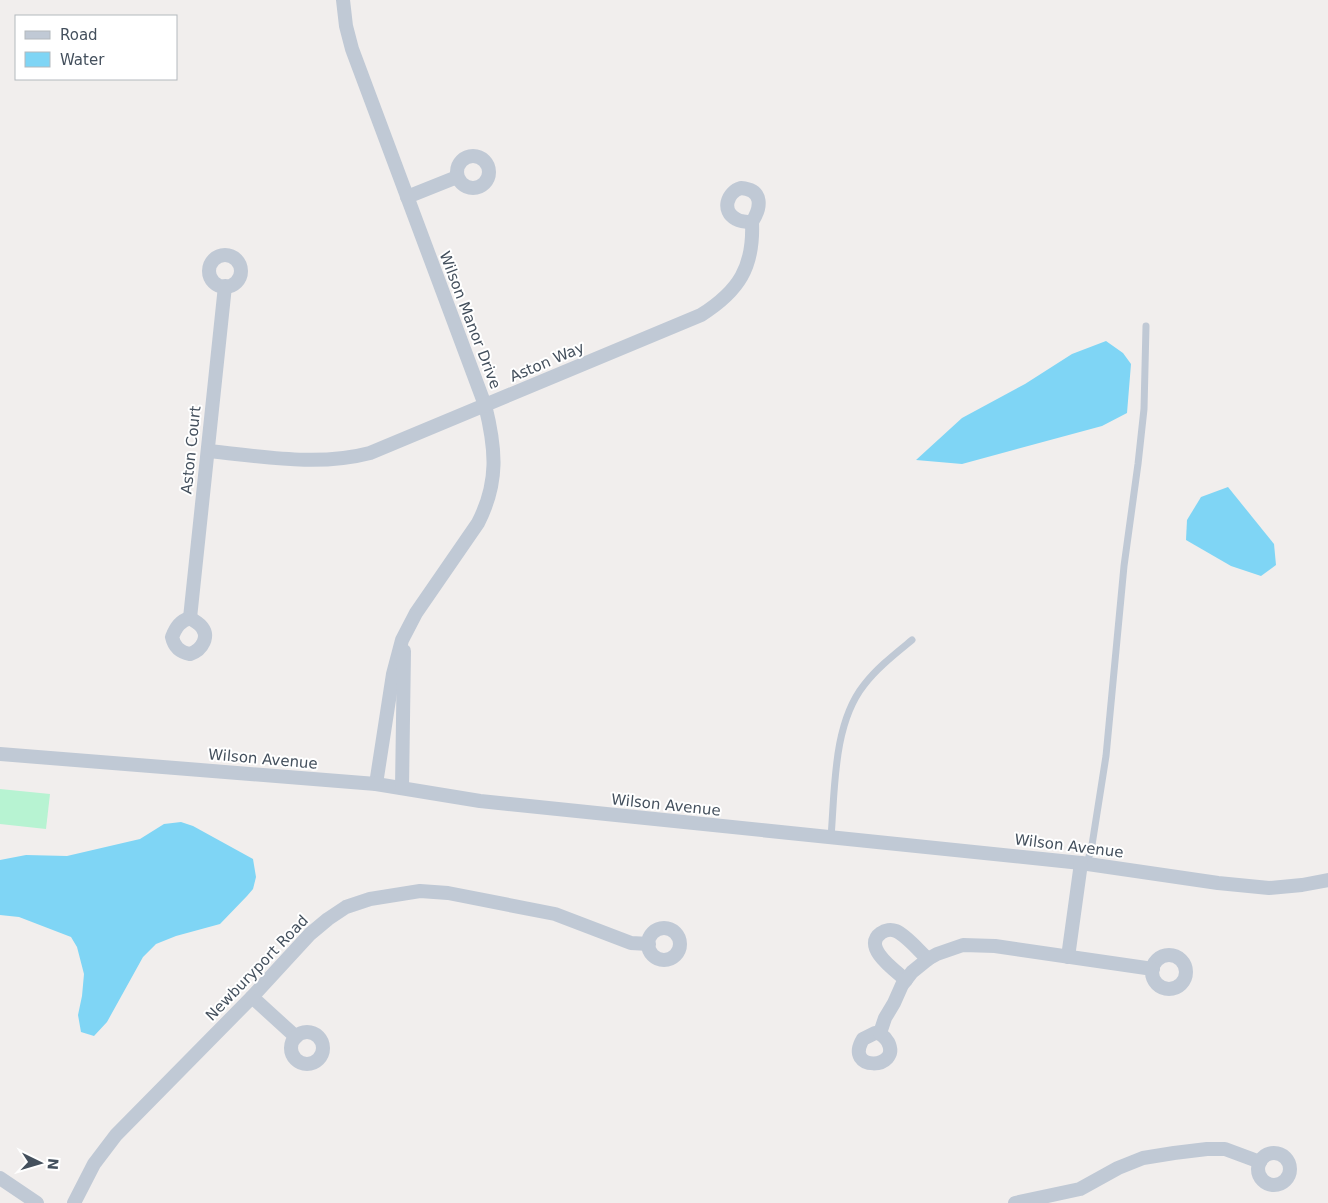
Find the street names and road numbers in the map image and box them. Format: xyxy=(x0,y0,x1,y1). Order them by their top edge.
street label: Wilson Manor Drive xyxy=(435,249,505,391)
street label: Aston Way xyxy=(507,338,587,386)
street label: Aston Court xyxy=(177,405,205,495)
street label: Wilson Avenue xyxy=(208,745,318,773)
street label: Wilson Avenue xyxy=(610,790,722,820)
street label: Wilson Avenue xyxy=(1013,830,1125,862)
street label: Newburyport Road xyxy=(202,911,312,1025)

